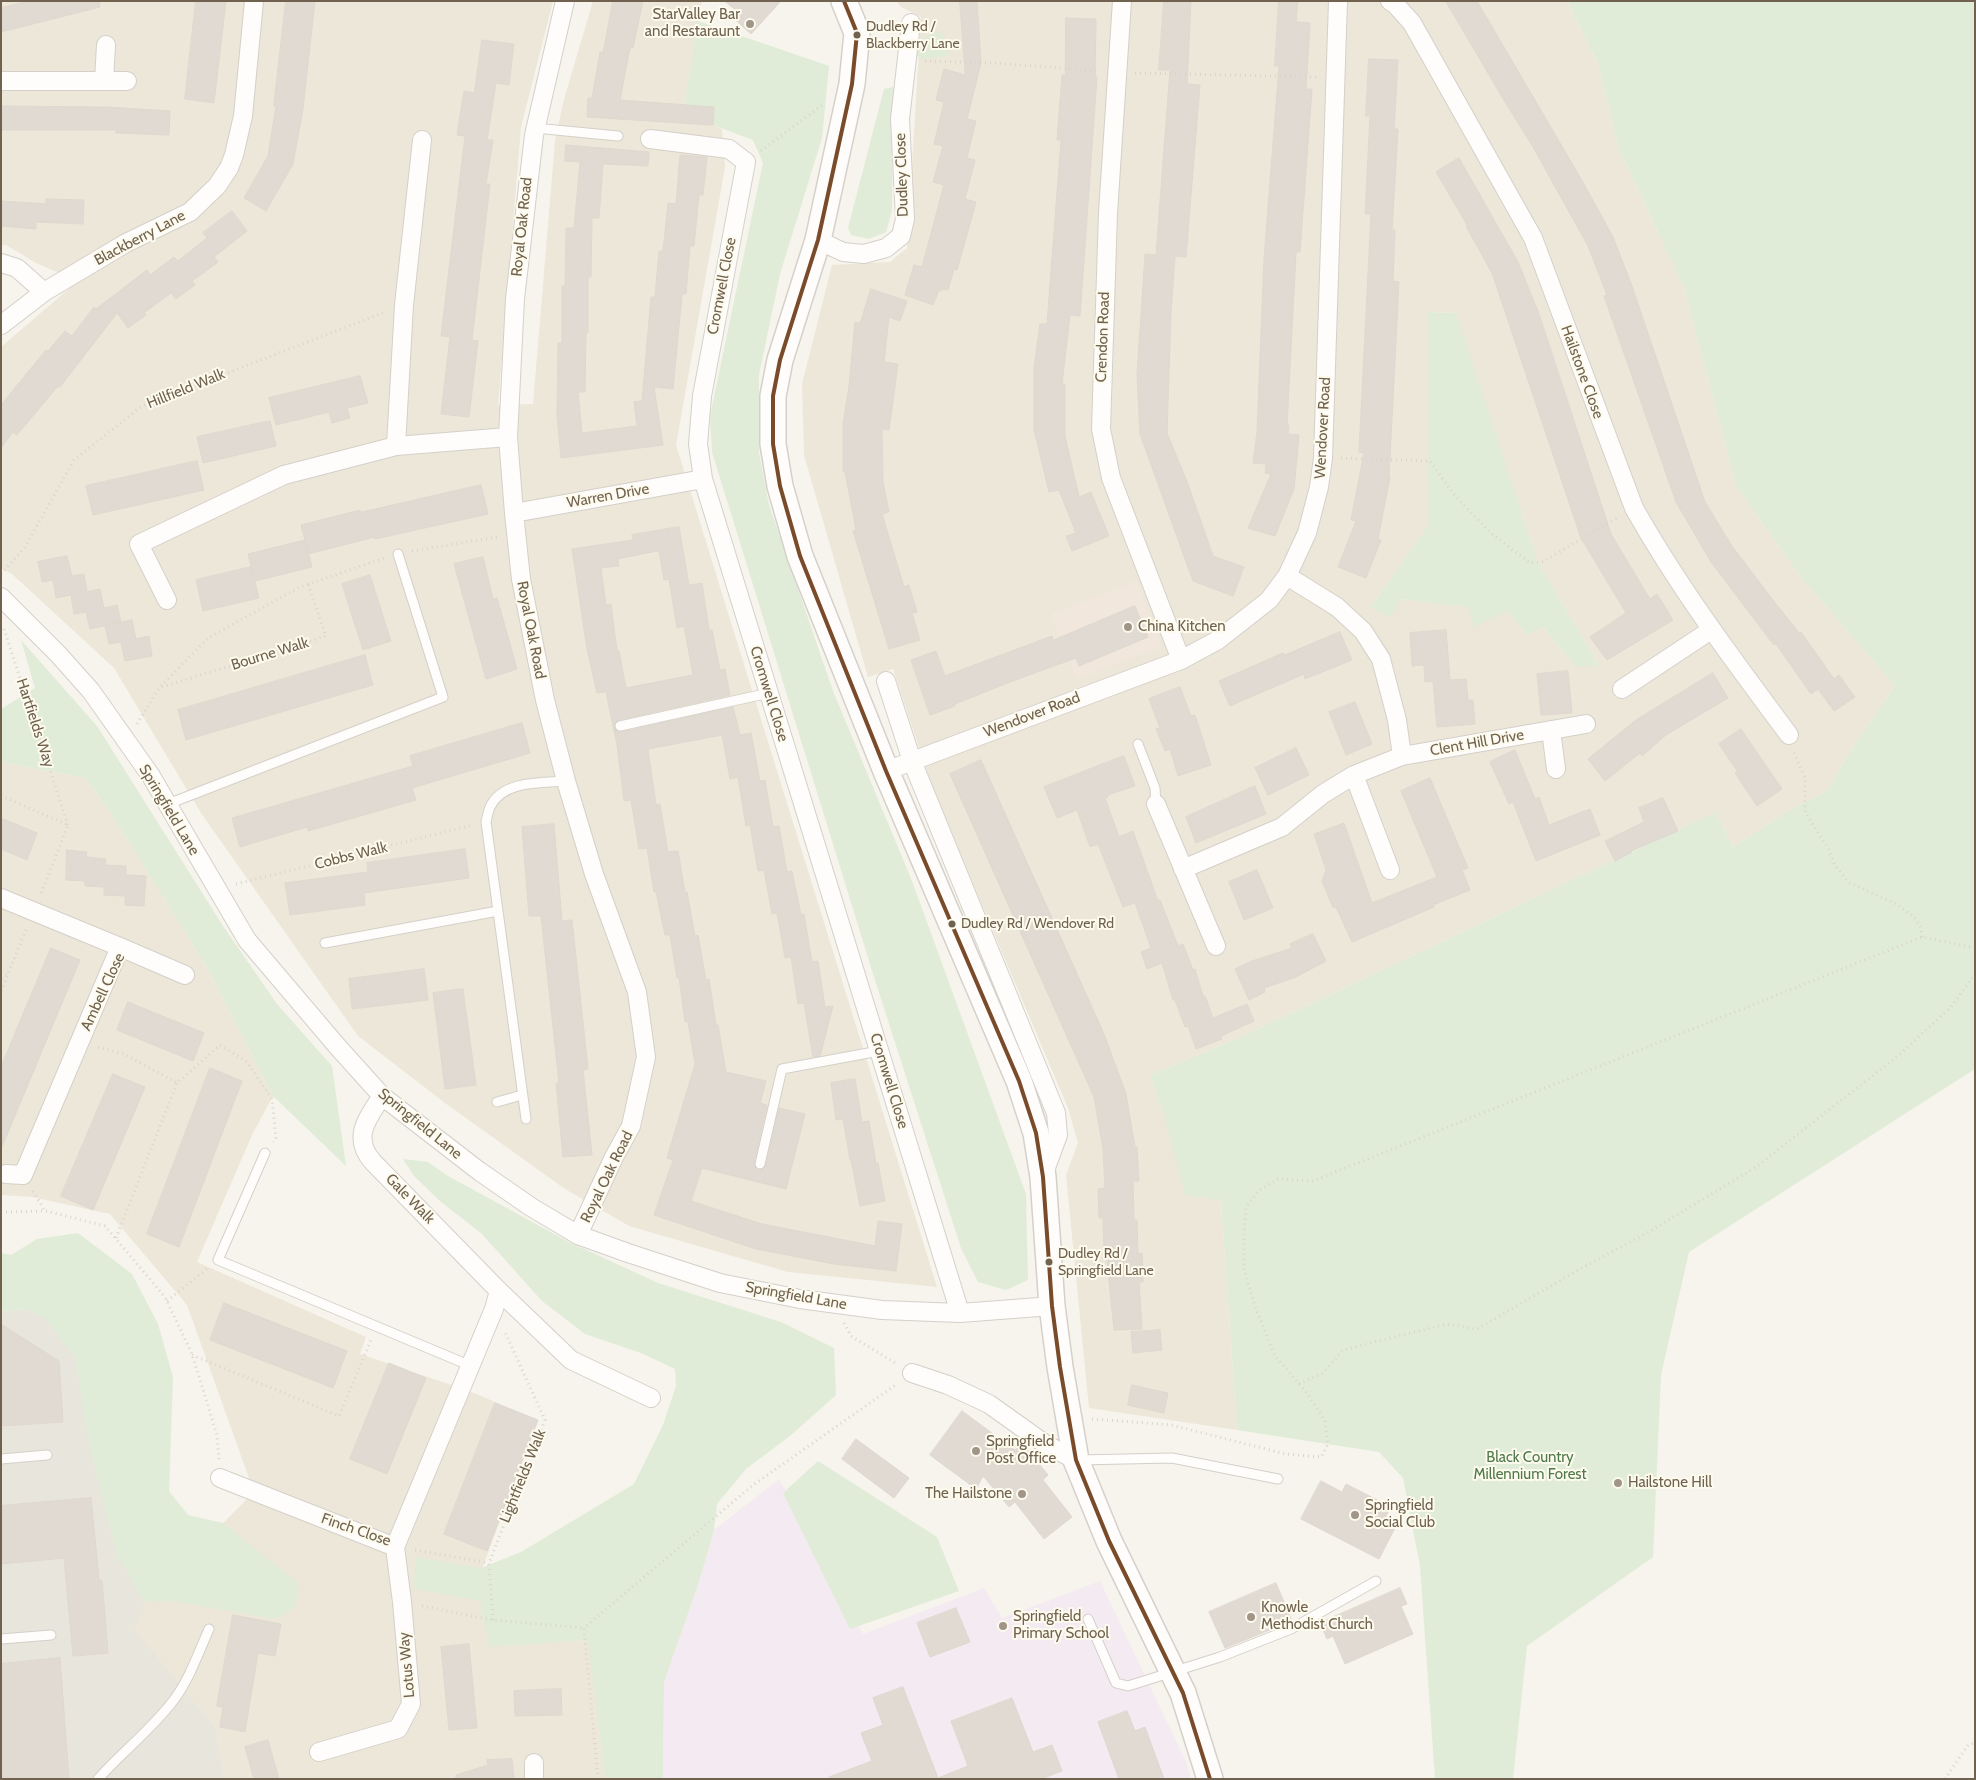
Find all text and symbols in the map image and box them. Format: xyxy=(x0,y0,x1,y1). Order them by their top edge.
place label: StarValley Bar and Restaraunt xyxy=(645,6,740,41)
marker: StarValley Bar and Restaraunt xyxy=(744,18,756,30)
place label: Dudley Rd / Blackberry Lane xyxy=(866,19,960,52)
marker: Dudley Rd / Blackberry Lane xyxy=(852,30,862,40)
street label: Dudley Close xyxy=(892,133,912,217)
street label: Royal Oak Road xyxy=(508,176,536,278)
street label: Blackberry Lane xyxy=(91,206,189,270)
street label: Cromwell Close xyxy=(704,236,740,336)
street label: Crendon Road xyxy=(1092,291,1114,383)
street label: Hailstone Close xyxy=(1557,323,1607,421)
street label: Hillfield Walk xyxy=(144,365,228,413)
street label: Wendover Road xyxy=(1311,377,1335,479)
street label: Warren Drive xyxy=(565,480,651,512)
street label: Royal Oak Road xyxy=(513,579,549,681)
place label: China Kitchen xyxy=(1138,618,1226,636)
marker: China Kitchen xyxy=(1122,621,1134,633)
street label: Bourne Walk xyxy=(229,634,311,674)
street label: Cromwell Close xyxy=(746,644,792,744)
street label: Hartfields Way xyxy=(12,676,58,770)
street label: Wendover Road xyxy=(981,688,1083,742)
street label: Clent Hill Drive xyxy=(1429,726,1525,760)
street label: Springfield Lane xyxy=(135,761,203,859)
street label: Cobbs Walk xyxy=(313,838,389,874)
place label: Dudley Rd / Wendover Rd xyxy=(961,916,1114,932)
marker: Dudley Rd / Wendover Rd xyxy=(947,919,957,929)
street label: Ambell Close xyxy=(77,950,129,1034)
street label: Cromwell Close xyxy=(866,1031,912,1131)
street label: Springfield Lane xyxy=(374,1085,466,1163)
street label: Royal Oak Road xyxy=(577,1128,637,1226)
street label: Gale Walk xyxy=(382,1170,438,1228)
place label: Dudley Rd / Springfield Lane xyxy=(1058,1246,1154,1278)
marker: Dudley Rd / Springfield Lane xyxy=(1044,1257,1054,1267)
street label: Springfield Lane xyxy=(744,1278,848,1314)
street label: Lightfields Walk xyxy=(496,1427,550,1525)
place label: Springfield Post Office xyxy=(986,1433,1056,1468)
marker: Springfield Post Office xyxy=(970,1445,982,1457)
park label: Black Country Millennium Forest xyxy=(1473,1449,1587,1484)
place label: Hailstone Hill xyxy=(1628,1474,1712,1492)
marker: Hailstone Hill xyxy=(1612,1477,1624,1489)
place label: The Hailstone xyxy=(925,1485,1012,1503)
marker: The Hailstone xyxy=(1016,1488,1028,1500)
place label: Springfield Social Club xyxy=(1365,1497,1435,1532)
marker: Springfield Social Club xyxy=(1349,1509,1361,1521)
street label: Finch Close xyxy=(319,1510,393,1550)
place label: Knowle Methodist Church xyxy=(1261,1599,1373,1634)
place label: Springfield Primary School xyxy=(1013,1608,1109,1643)
marker: Knowle Methodist Church xyxy=(1245,1611,1257,1623)
marker: Springfield Primary School xyxy=(997,1620,1009,1632)
street label: Lotus Way xyxy=(395,1631,419,1699)

